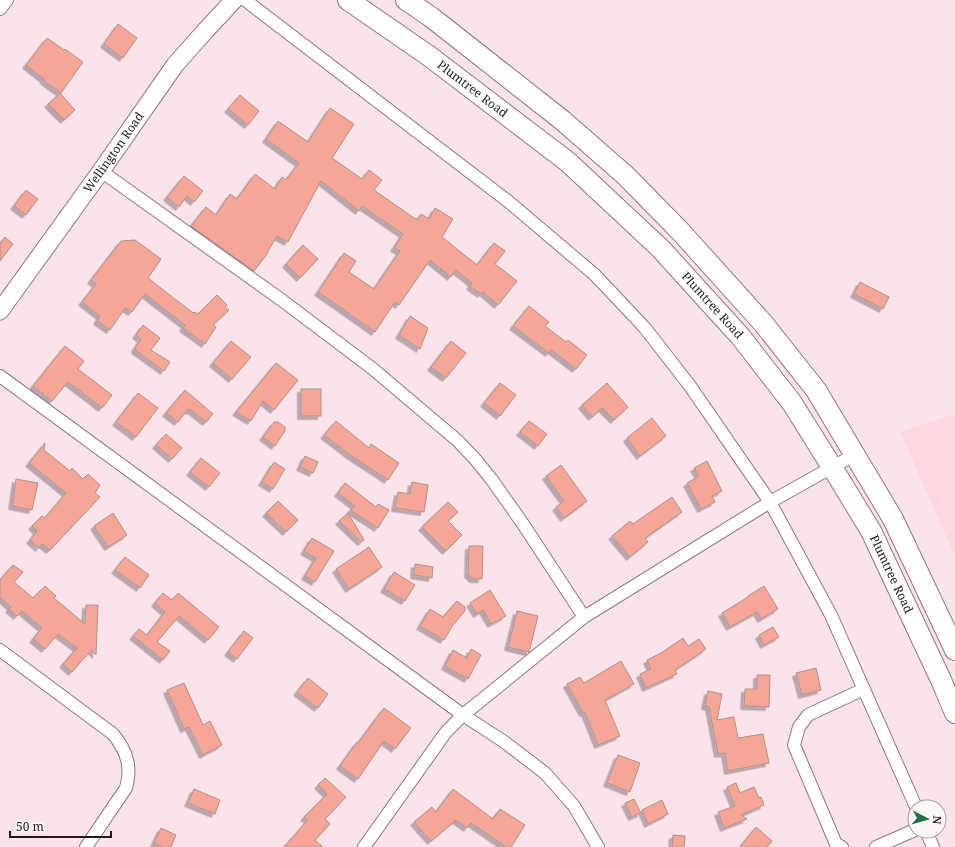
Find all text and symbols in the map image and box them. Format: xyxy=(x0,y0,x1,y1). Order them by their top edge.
street label: Plumtree Road xyxy=(434,56,512,122)
street label: Wellington Road xyxy=(79,108,148,196)
street label: Plumtree Road xyxy=(678,268,748,343)
street label: Plumtree Road xyxy=(866,532,918,616)
north arrow xyxy=(907,799,947,839)
scale bar xyxy=(10,813,111,839)
text: N xyxy=(929,815,945,826)
text: 50 m xyxy=(16,818,44,835)

